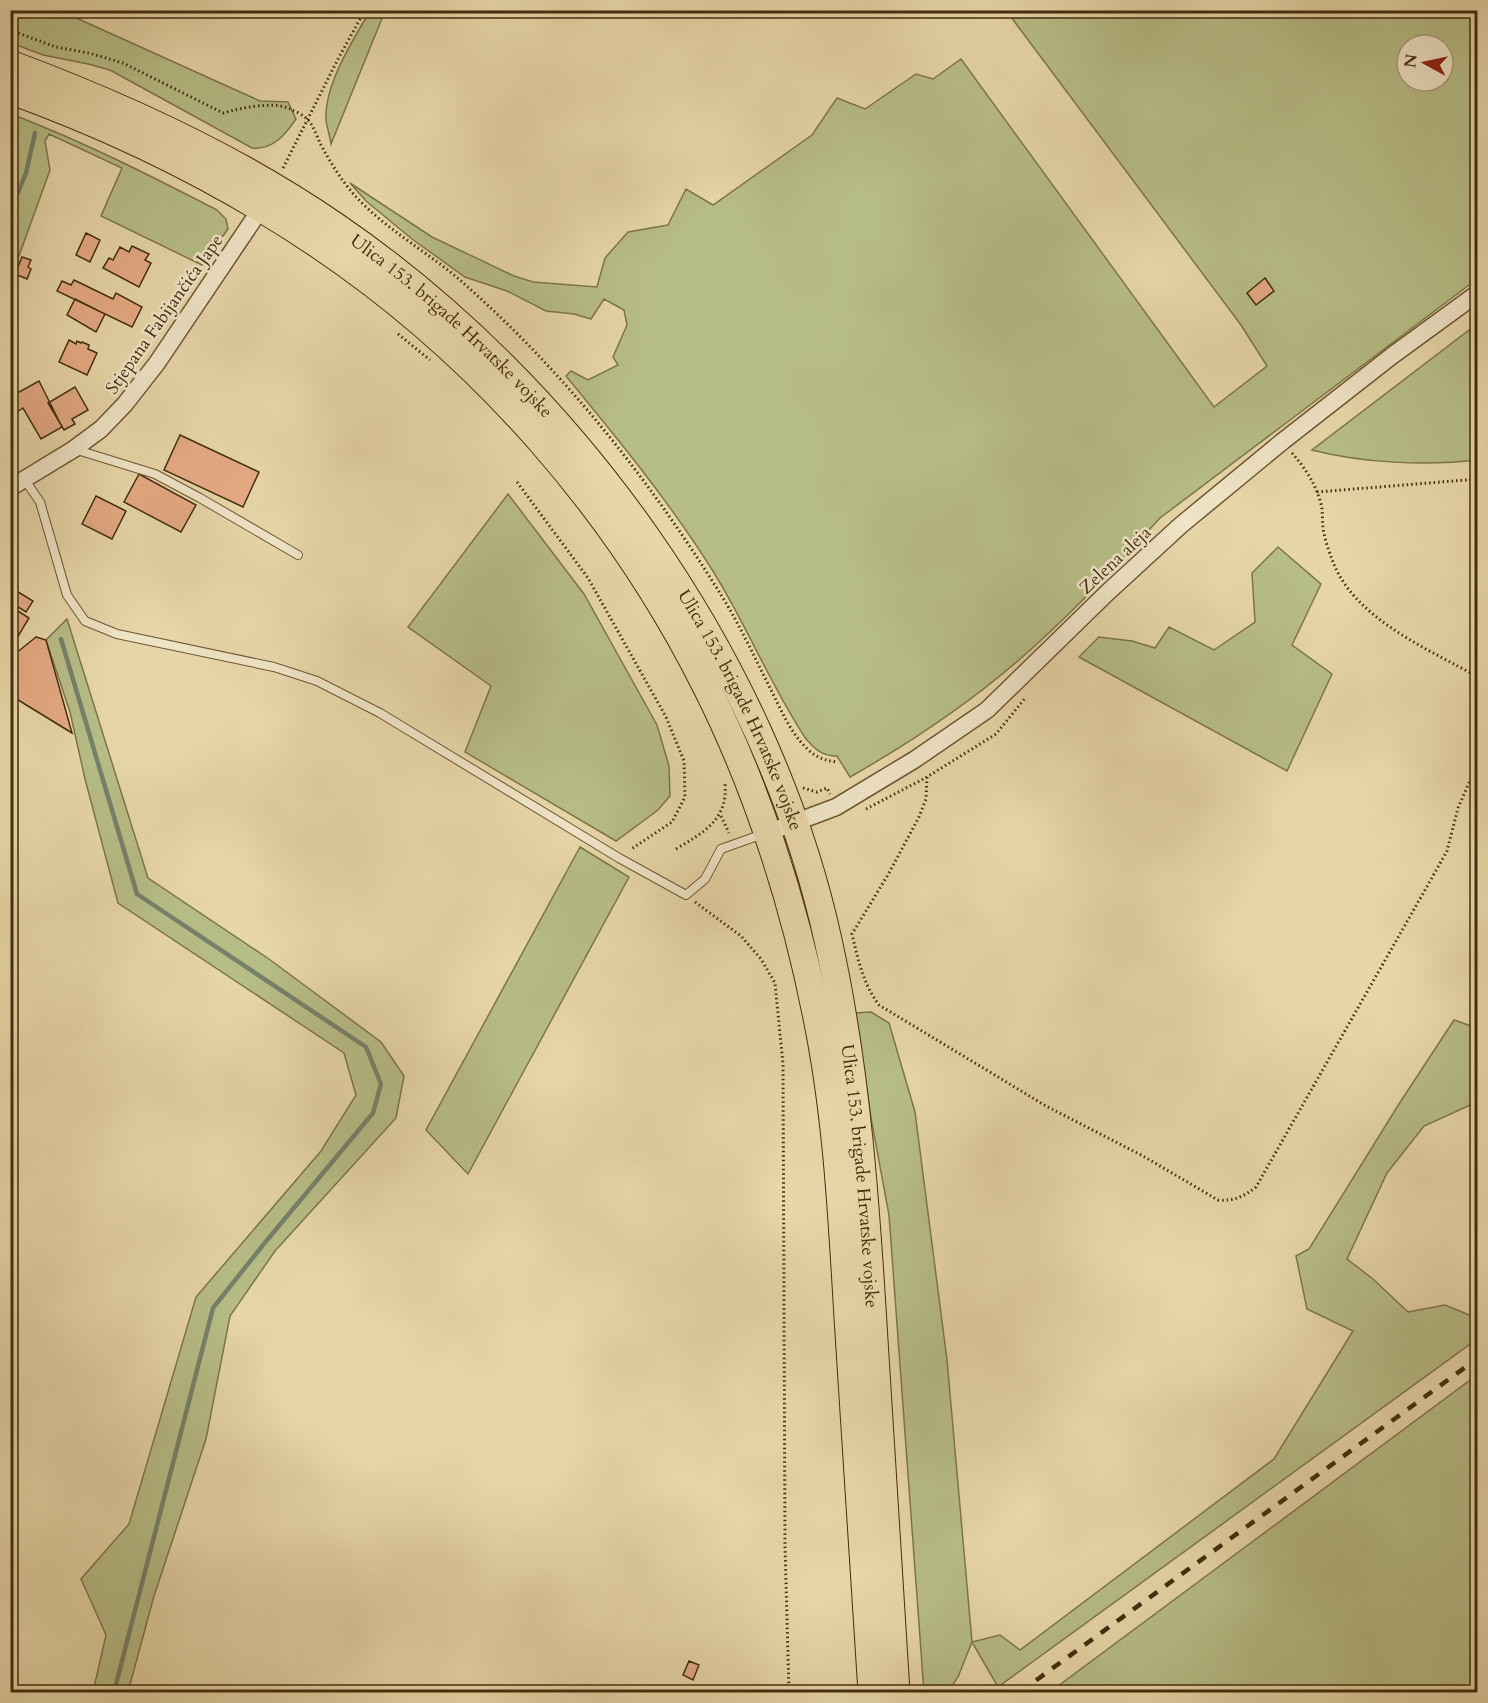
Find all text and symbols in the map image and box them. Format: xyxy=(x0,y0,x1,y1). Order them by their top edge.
north arrow xyxy=(1395,33,1455,93)
text: N xyxy=(1399,53,1423,69)
street label: Stjepana Fabijančića Jape xyxy=(100,229,229,399)
street label: Ulica 153. brigade Hrvatske vojske xyxy=(345,229,558,424)
street label: Zelena aleja xyxy=(1074,520,1157,600)
street label: Ulica 153. brigade Hrvatske vojske xyxy=(671,585,808,834)
street label: Ulica 153. brigade Hrvatske vojske xyxy=(834,1043,884,1309)

